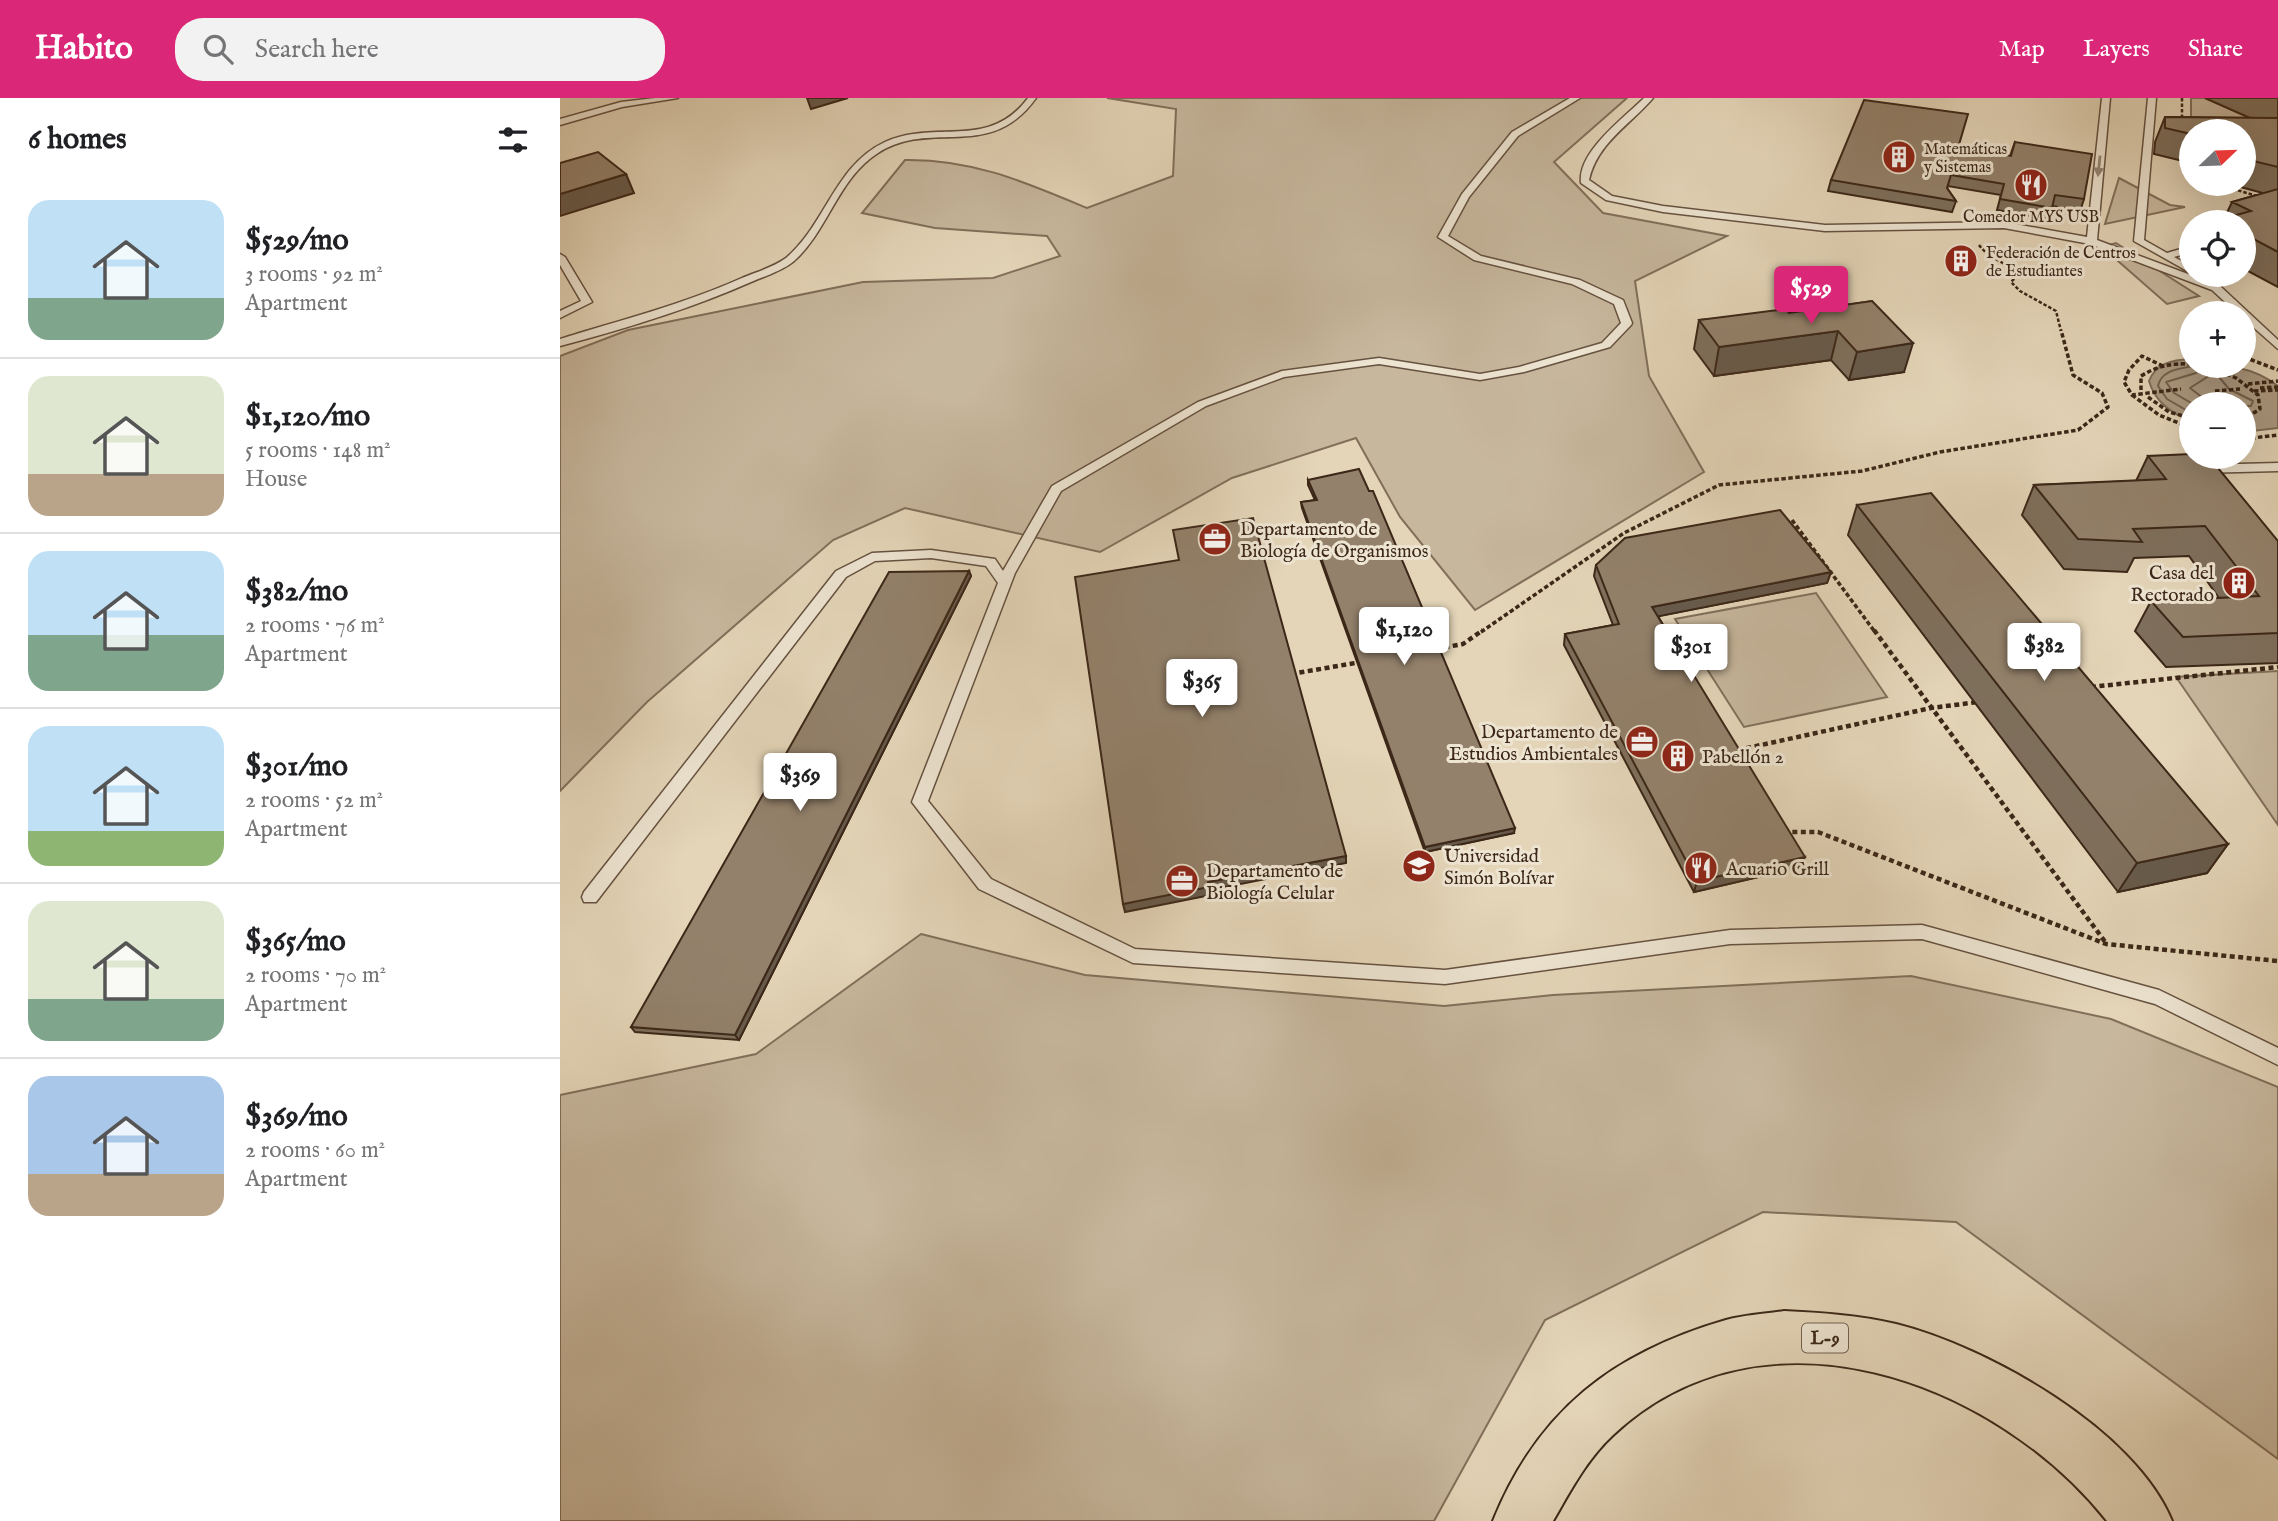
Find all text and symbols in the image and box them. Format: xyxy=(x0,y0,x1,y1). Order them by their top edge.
search box xyxy=(175,18,665,81)
text: Habito xyxy=(35,28,133,70)
icon: search xyxy=(199,30,237,68)
text: Search here xyxy=(255,33,379,66)
text: Map xyxy=(1999,34,2045,65)
text: Layers xyxy=(2083,34,2150,65)
text: Share xyxy=(2188,34,2243,65)
north arrow xyxy=(2179,119,2256,196)
map controls xyxy=(2179,119,2256,469)
text: 6 homes xyxy=(28,121,127,159)
icon: filters xyxy=(494,121,532,159)
building icon: Matemáticas y Sistemas xyxy=(1880,138,1918,176)
place label: Matemáticas y Sistemas xyxy=(1923,140,2008,178)
one-way arrow xyxy=(2094,155,2105,177)
restaurant icon: Comedor MYS USB xyxy=(2012,166,2050,204)
place label: Comedor MYS USB xyxy=(1963,208,2099,228)
button: locate xyxy=(2179,210,2256,287)
text: $529/mo xyxy=(245,222,349,260)
icon: home xyxy=(84,228,168,312)
building icon: Federación de Centros de Estudiantes xyxy=(1942,242,1980,280)
place label: Federación de Centros de Estudiantes xyxy=(1986,244,2136,282)
text: 3 rooms · 92 m² xyxy=(245,260,383,289)
pin: $529 xyxy=(1770,266,1852,326)
text: $529 xyxy=(1790,274,1832,303)
text: Apartment xyxy=(245,289,348,318)
button: + xyxy=(2179,301,2256,378)
button: − xyxy=(2179,392,2256,469)
text: $1,120/mo xyxy=(245,398,370,436)
icon: home xyxy=(84,404,168,488)
text: 5 rooms · 148 m² xyxy=(245,436,391,465)
text: House xyxy=(245,465,307,494)
place label: Departamento de Biología de Organismos xyxy=(1240,518,1428,564)
office icon: Departamento de Biología de Organismos xyxy=(1196,520,1234,558)
place label: Casa del Rectorado xyxy=(2131,562,2215,608)
building icon: Casa del Rectorado xyxy=(2220,564,2258,602)
text: $382/mo xyxy=(245,573,348,611)
icon: home xyxy=(84,579,168,663)
pin: $1,120 xyxy=(1347,608,1461,667)
text: 2 rooms · 76 m² xyxy=(245,611,385,640)
text: $1,120 xyxy=(1375,615,1433,644)
pin: $301 xyxy=(1650,624,1732,684)
pin: $382 xyxy=(2003,624,2085,683)
text: $382 xyxy=(2023,631,2065,660)
text: $301 xyxy=(1670,632,1712,661)
text: Apartment xyxy=(245,640,348,669)
pin: $365 xyxy=(1161,660,1243,719)
text: $365 xyxy=(1182,667,1222,696)
place label: Departamento de Estudios Ambientales xyxy=(1449,721,1618,767)
office icon: Departamento de Estudios Ambientales xyxy=(1623,723,1661,761)
building icon: Pabellón 2 xyxy=(1659,737,1697,775)
place label: Pabellón 2 xyxy=(1702,746,1784,770)
text: $301/mo xyxy=(245,748,348,786)
icon: home xyxy=(84,754,168,838)
pin: $369 xyxy=(759,754,841,813)
text: $369 xyxy=(779,761,821,790)
text: 2 rooms · 52 m² xyxy=(245,786,383,815)
text: Apartment xyxy=(245,815,348,844)
place label: Universidad Simón Bolívar xyxy=(1444,845,1554,891)
school or university icon: Universidad Simón Bolívar xyxy=(1400,847,1438,885)
restaurant icon: Acuario Grill xyxy=(1682,849,1720,887)
place label: Acuario Grill xyxy=(1725,858,1830,882)
place label: Departamento de Biología Celular xyxy=(1206,860,1344,906)
office icon: Departamento de Biología Celular xyxy=(1163,862,1201,900)
text: $365/mo xyxy=(245,923,346,961)
icon: home xyxy=(84,929,168,1013)
text: 2 rooms · 70 m² xyxy=(245,961,386,990)
text: Apartment xyxy=(245,990,348,1019)
text: $369/mo xyxy=(245,1098,348,1136)
icon: home xyxy=(84,1104,168,1188)
text: 2 rooms · 60 m² xyxy=(245,1136,385,1165)
text: Apartment xyxy=(245,1165,348,1194)
road number: L-9 xyxy=(1802,1324,1848,1352)

